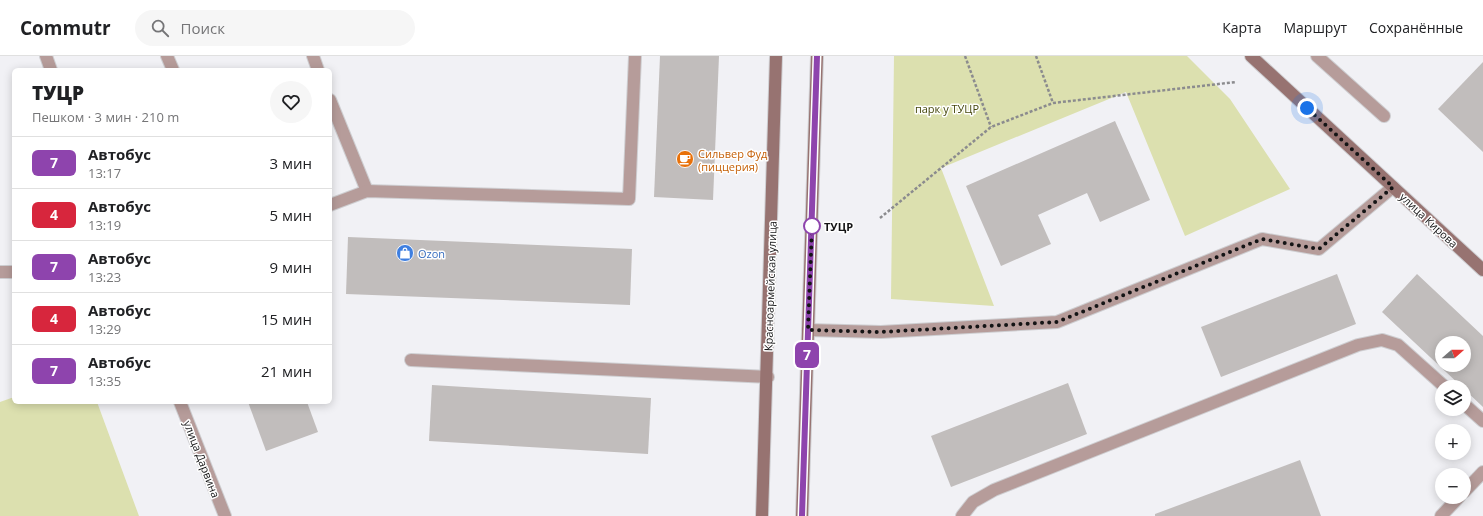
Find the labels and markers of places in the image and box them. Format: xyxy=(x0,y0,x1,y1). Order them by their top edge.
place label: Сильвер Фуд (пиццерия) xyxy=(698,146,768,174)
cafe icon: Сильвер Фуд (пиццерия) xyxy=(675,149,695,169)
marker: ТУЦР xyxy=(803,217,821,235)
place label: ТУЦР xyxy=(824,219,853,234)
shop icon: Ozon xyxy=(395,243,415,263)
place label: Ozon xyxy=(418,246,445,261)

